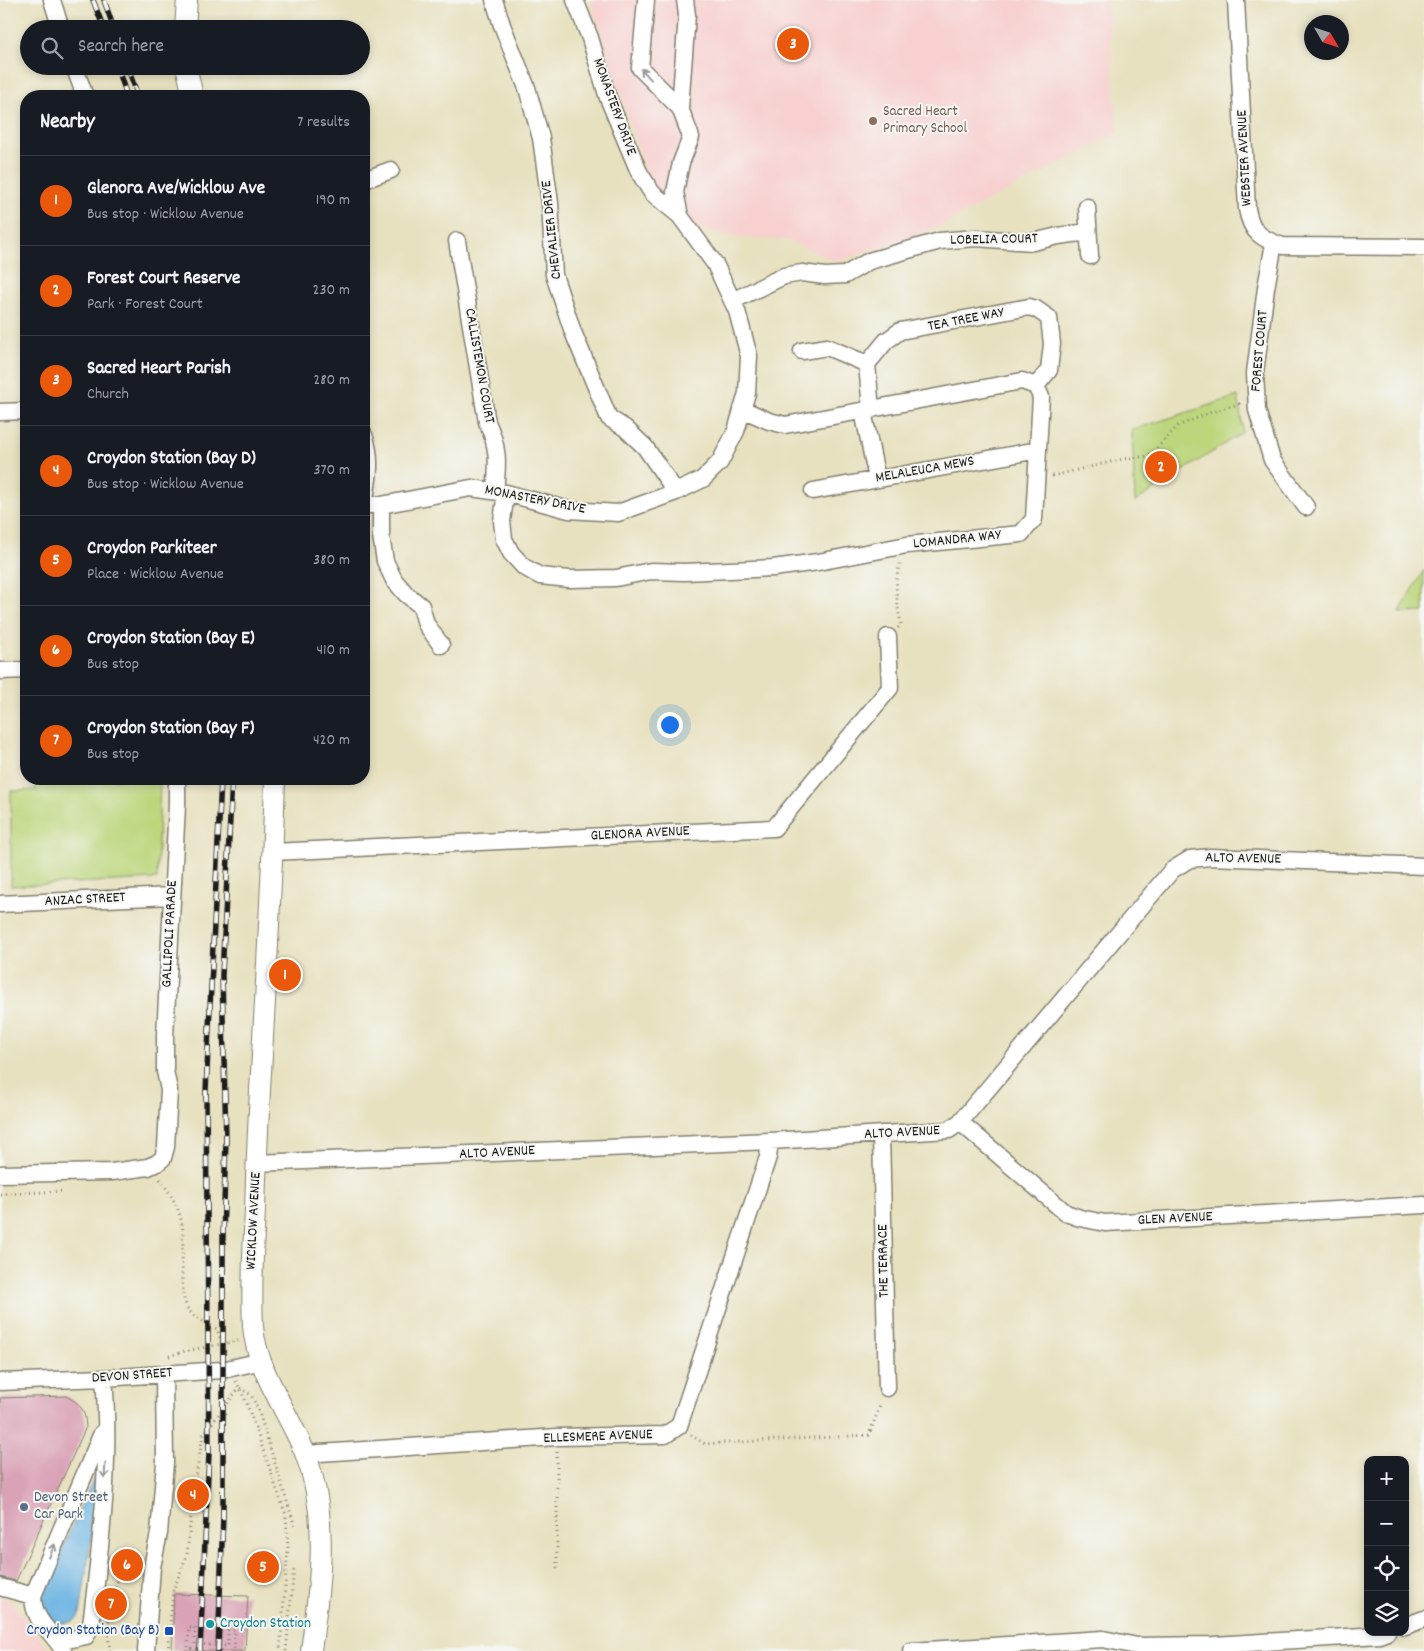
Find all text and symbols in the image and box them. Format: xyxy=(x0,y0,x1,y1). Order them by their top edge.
north arrow xyxy=(1304,15,1349,60)
search box xyxy=(20,20,370,75)
pin: 3 xyxy=(777,25,809,63)
icon: search xyxy=(38,34,66,62)
text: Search here xyxy=(78,34,164,61)
street label: MONASTERY DRIVE xyxy=(586,55,642,159)
one-way arrow xyxy=(640,68,651,81)
place label: Sacred Heart Primary School xyxy=(883,101,967,140)
text: Nearby xyxy=(40,108,95,138)
street label: WEBSTER AVENUE xyxy=(1231,109,1259,207)
text: 7 results xyxy=(297,111,350,134)
marker: Sacred Heart Primary School xyxy=(867,115,879,127)
text: Glenora Ave/Wicklow Ave xyxy=(87,176,265,203)
street label: CHEVALIER DRIVE xyxy=(536,179,568,281)
text: 1 xyxy=(54,189,58,212)
text: 190 m xyxy=(316,189,350,212)
text: Bus stop · Wicklow Avenue xyxy=(87,203,244,226)
street label: LOBELIA COURT xyxy=(950,228,1038,252)
text: Forest Court Reserve xyxy=(87,266,240,293)
text: 2 xyxy=(53,279,60,302)
text: 230 m xyxy=(313,279,350,302)
text: Park · Forest Court xyxy=(87,293,203,316)
street label: TEA TREE WAY xyxy=(926,302,1006,338)
street label: CALLISTEMON COURT xyxy=(458,307,500,425)
street label: FOREST COURT xyxy=(1245,309,1275,393)
text: Sacred Heart Parish xyxy=(87,356,231,383)
text: 3 xyxy=(52,369,60,392)
text: 280 m xyxy=(313,369,350,392)
text: Church xyxy=(87,383,129,406)
text: Croydon Station (Bay D) xyxy=(87,446,256,473)
pin: 2 xyxy=(1145,448,1177,486)
street label: MELALEUCA MEWS xyxy=(874,450,976,490)
text: 4 xyxy=(53,459,59,482)
text: 370 m xyxy=(313,459,350,482)
text: Bus stop · Wicklow Avenue xyxy=(87,473,244,496)
street label: MONASTERY DRIVE xyxy=(483,479,588,521)
street label: LOMANDRA WAY xyxy=(912,524,1002,556)
text: Croydon Parkiteer xyxy=(87,536,217,563)
text: 5 xyxy=(52,549,60,572)
text: 380 m xyxy=(313,549,350,572)
text: Place · Wicklow Avenue xyxy=(87,563,224,586)
text: Croydon Station (Bay E) xyxy=(87,626,255,653)
text: 6 xyxy=(52,639,60,662)
text: 410 m xyxy=(316,639,350,662)
text: Bus stop xyxy=(87,653,139,676)
your location xyxy=(657,712,683,738)
text: Croydon Station (Bay F) xyxy=(87,716,254,743)
text: 7 xyxy=(53,729,59,752)
text: 420 m xyxy=(313,729,350,752)
text: Bus stop xyxy=(87,743,139,766)
street label: GLENORA AVENUE xyxy=(590,820,690,848)
street label: ALTO AVENUE xyxy=(1205,847,1281,871)
street label: GALLIPOLI PARADE xyxy=(156,880,184,988)
street label: ANZAC STREET xyxy=(44,887,126,913)
pin: 1 xyxy=(269,956,301,994)
street label: ALTO AVENUE xyxy=(863,1120,941,1146)
street label: ALTO AVENUE xyxy=(458,1140,536,1166)
street label: WICKLOW AVENUE xyxy=(240,1171,268,1271)
street label: GLEN AVENUE xyxy=(1137,1206,1213,1232)
street label: THE TERRACE xyxy=(872,1224,896,1298)
street label: DEVON STREET xyxy=(91,1362,173,1390)
street label: ELLESMERE AVENUE xyxy=(543,1424,653,1450)
map controls xyxy=(1364,1456,1409,1636)
button: + xyxy=(1364,1456,1409,1501)
one-way arrow xyxy=(101,1462,110,1478)
pin: 4 xyxy=(177,1476,209,1514)
place label: Devon Street Car Park xyxy=(34,1487,109,1526)
marker: Devon Street Car Park xyxy=(18,1501,30,1513)
button: − xyxy=(1364,1501,1409,1546)
one-way arrow xyxy=(48,1544,58,1559)
pin: 6 xyxy=(111,1546,143,1584)
button: locate xyxy=(1364,1546,1409,1591)
pin: 5 xyxy=(247,1548,279,1586)
pin: 7 xyxy=(95,1585,127,1623)
button: layers xyxy=(1364,1591,1409,1636)
place label: Croydon Station xyxy=(220,1613,311,1635)
marker: Croydon Station xyxy=(204,1618,216,1630)
place label: Croydon Station (Bay B) xyxy=(26,1620,159,1642)
marker: Croydon Station (Bay B) xyxy=(163,1625,175,1637)

